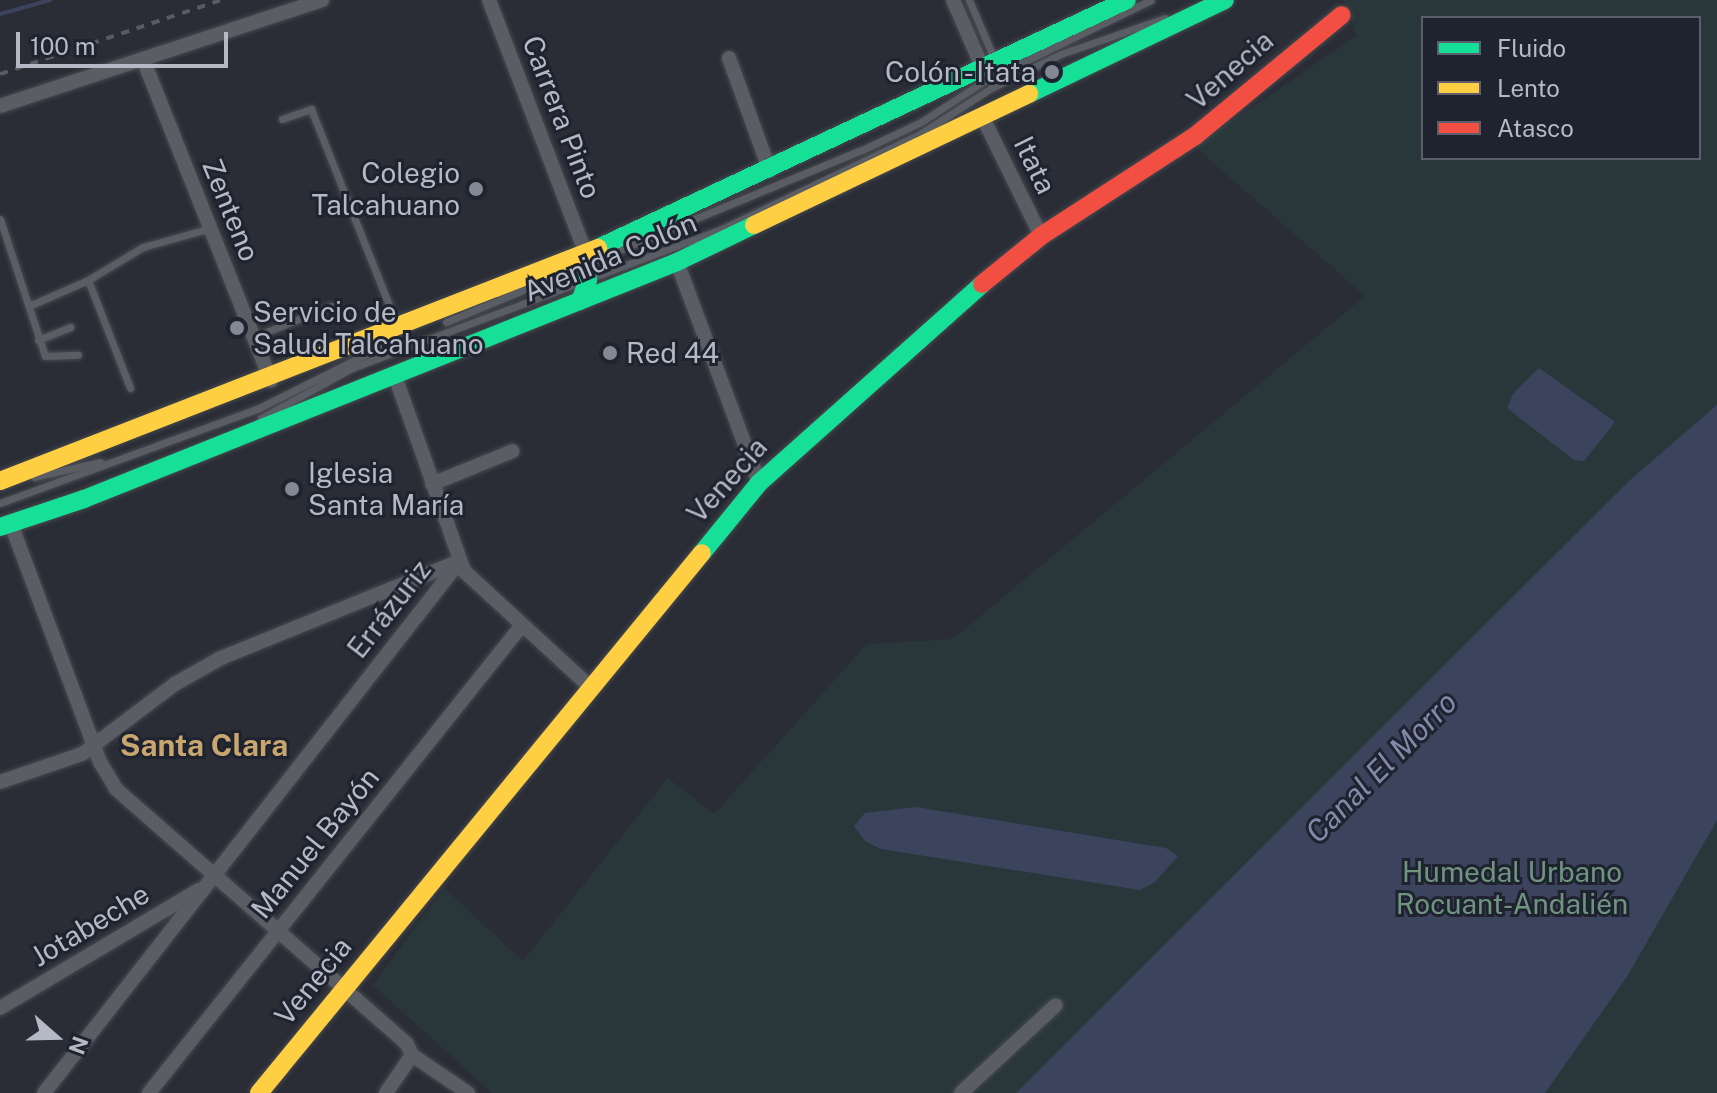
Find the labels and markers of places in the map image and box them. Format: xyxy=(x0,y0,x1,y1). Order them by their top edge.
place label: Colón - Itata xyxy=(877,55,1036,89)
marker: Colón - Itata xyxy=(1043,63,1061,81)
place label: Colegio Talcahuano xyxy=(311,156,460,222)
marker: Colegio Talcahuano xyxy=(467,180,485,198)
place label: Servicio de Salud Talcahuano xyxy=(253,295,484,361)
marker: Servicio de Salud Talcahuano xyxy=(228,319,246,337)
place label: Red 44 xyxy=(626,336,719,370)
marker: Red 44 xyxy=(601,344,619,362)
place label: Iglesia Santa María xyxy=(308,456,464,522)
marker: Iglesia Santa María xyxy=(283,480,301,498)

